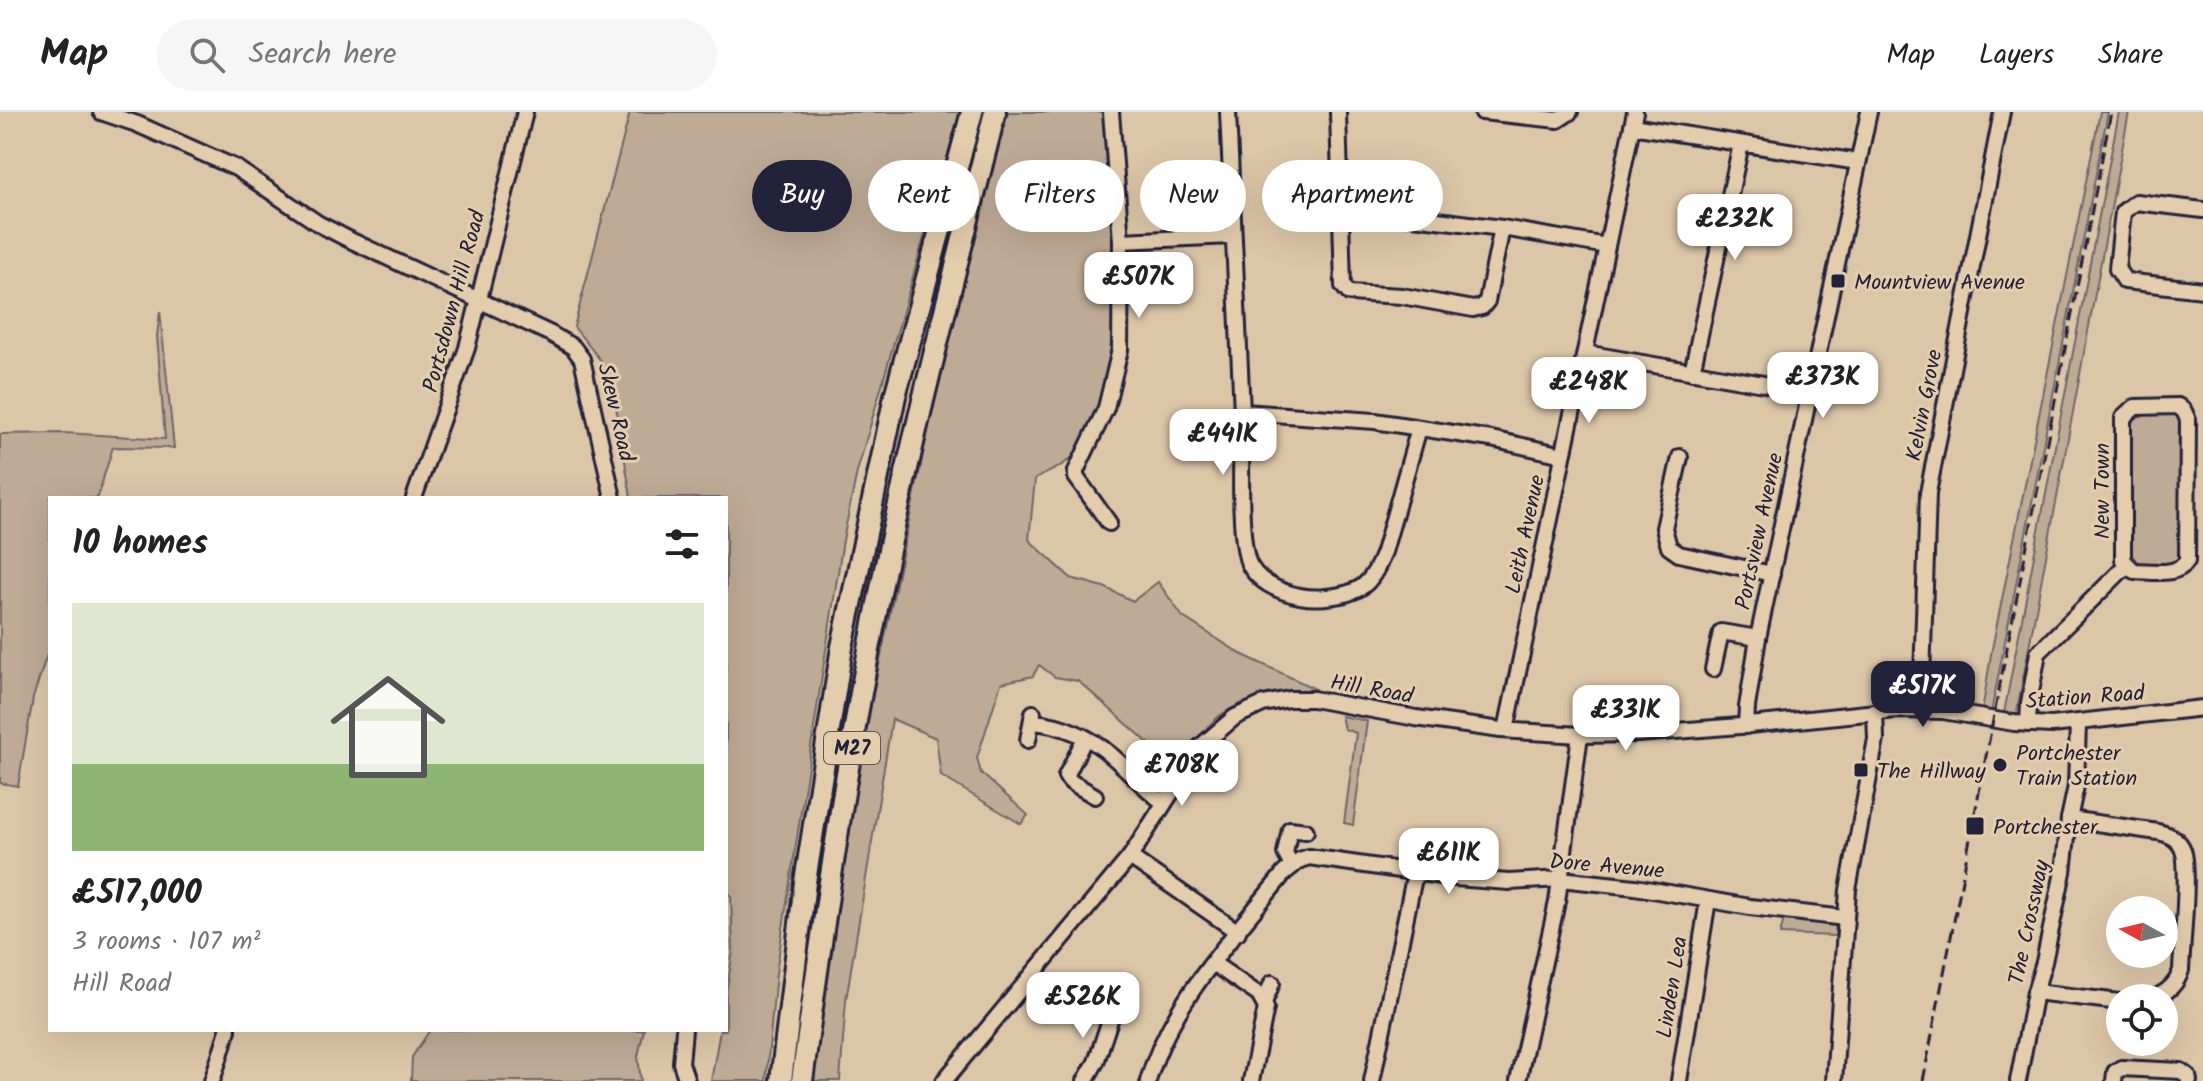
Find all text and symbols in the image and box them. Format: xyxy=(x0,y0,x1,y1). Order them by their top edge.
search box xyxy=(157,19,717,91)
text: Map xyxy=(40,25,109,85)
text: Search here xyxy=(249,31,396,79)
icon: search xyxy=(185,33,229,77)
text: Map xyxy=(1886,33,1935,78)
text: Layers xyxy=(1979,33,2054,78)
text: Share xyxy=(2098,33,2163,78)
chip: Buy xyxy=(752,160,852,232)
chip: Rent xyxy=(868,160,979,232)
chip: Filters xyxy=(995,160,1124,232)
chip: New xyxy=(1140,160,1246,232)
chip: Apartment xyxy=(1262,160,1443,232)
pin: £232K xyxy=(1679,194,1791,262)
text: £232K xyxy=(1695,199,1775,241)
street label: Portsdown Hill Road xyxy=(414,206,497,397)
pin: £507K xyxy=(1083,252,1195,320)
text: £507K xyxy=(1102,257,1176,299)
place label: Mountview Avenue xyxy=(1854,266,2025,301)
marker: Mountview Avenue xyxy=(1829,272,1847,290)
street label: Kelvin Grove xyxy=(1897,346,1953,464)
pin: £373K xyxy=(1767,352,1879,420)
pin: £248K xyxy=(1533,357,1645,425)
text: £373K xyxy=(1785,357,1861,399)
street label: Skew Road xyxy=(586,360,643,466)
text: £248K xyxy=(1549,362,1629,404)
pin: £441K xyxy=(1167,409,1279,477)
text: £441K xyxy=(1188,414,1258,456)
street label: New Town xyxy=(2086,443,2121,539)
street label: Portsview Avenue xyxy=(1727,450,1794,613)
street label: Leith Avenue xyxy=(1497,472,1556,597)
text: 10 homes xyxy=(72,517,208,571)
icon: filters xyxy=(660,522,704,566)
icon: home xyxy=(316,655,460,799)
pin: £517K xyxy=(1867,661,1979,729)
street label: Hill Road xyxy=(1327,666,1417,715)
text: £517K xyxy=(1889,666,1957,708)
street label: Station Road xyxy=(2025,677,2147,720)
pin: £331K xyxy=(1570,685,1682,753)
text: £331K xyxy=(1591,690,1661,732)
road number: M27 xyxy=(824,732,880,764)
place label: Portchester Train Station xyxy=(2016,737,2137,797)
pin: £708K xyxy=(1126,740,1238,808)
text: £708K xyxy=(1144,745,1220,787)
place label: The Hillway xyxy=(1877,755,1986,790)
marker: Portchester Train Station xyxy=(1991,756,2009,774)
marker: The Hillway xyxy=(1852,761,1870,779)
place label: Portchester xyxy=(1993,811,2099,846)
marker: Portchester xyxy=(1964,815,1986,837)
pin: £611K xyxy=(1393,828,1505,896)
text: £611K xyxy=(1417,833,1481,875)
street label: Dore Avenue xyxy=(1548,845,1666,890)
street label: The Crossway xyxy=(2000,856,2061,988)
text: £517,000 xyxy=(72,867,202,921)
north arrow xyxy=(2106,896,2178,968)
map controls xyxy=(2106,896,2178,1056)
text: 3 rooms · 107 m² xyxy=(72,921,261,963)
street label: Linden Lea xyxy=(1648,934,1699,1041)
text: Hill Road xyxy=(72,963,171,1005)
pin: £526K xyxy=(1027,972,1139,1040)
text: £526K xyxy=(1044,977,1122,1019)
button: locate xyxy=(2106,984,2178,1056)

